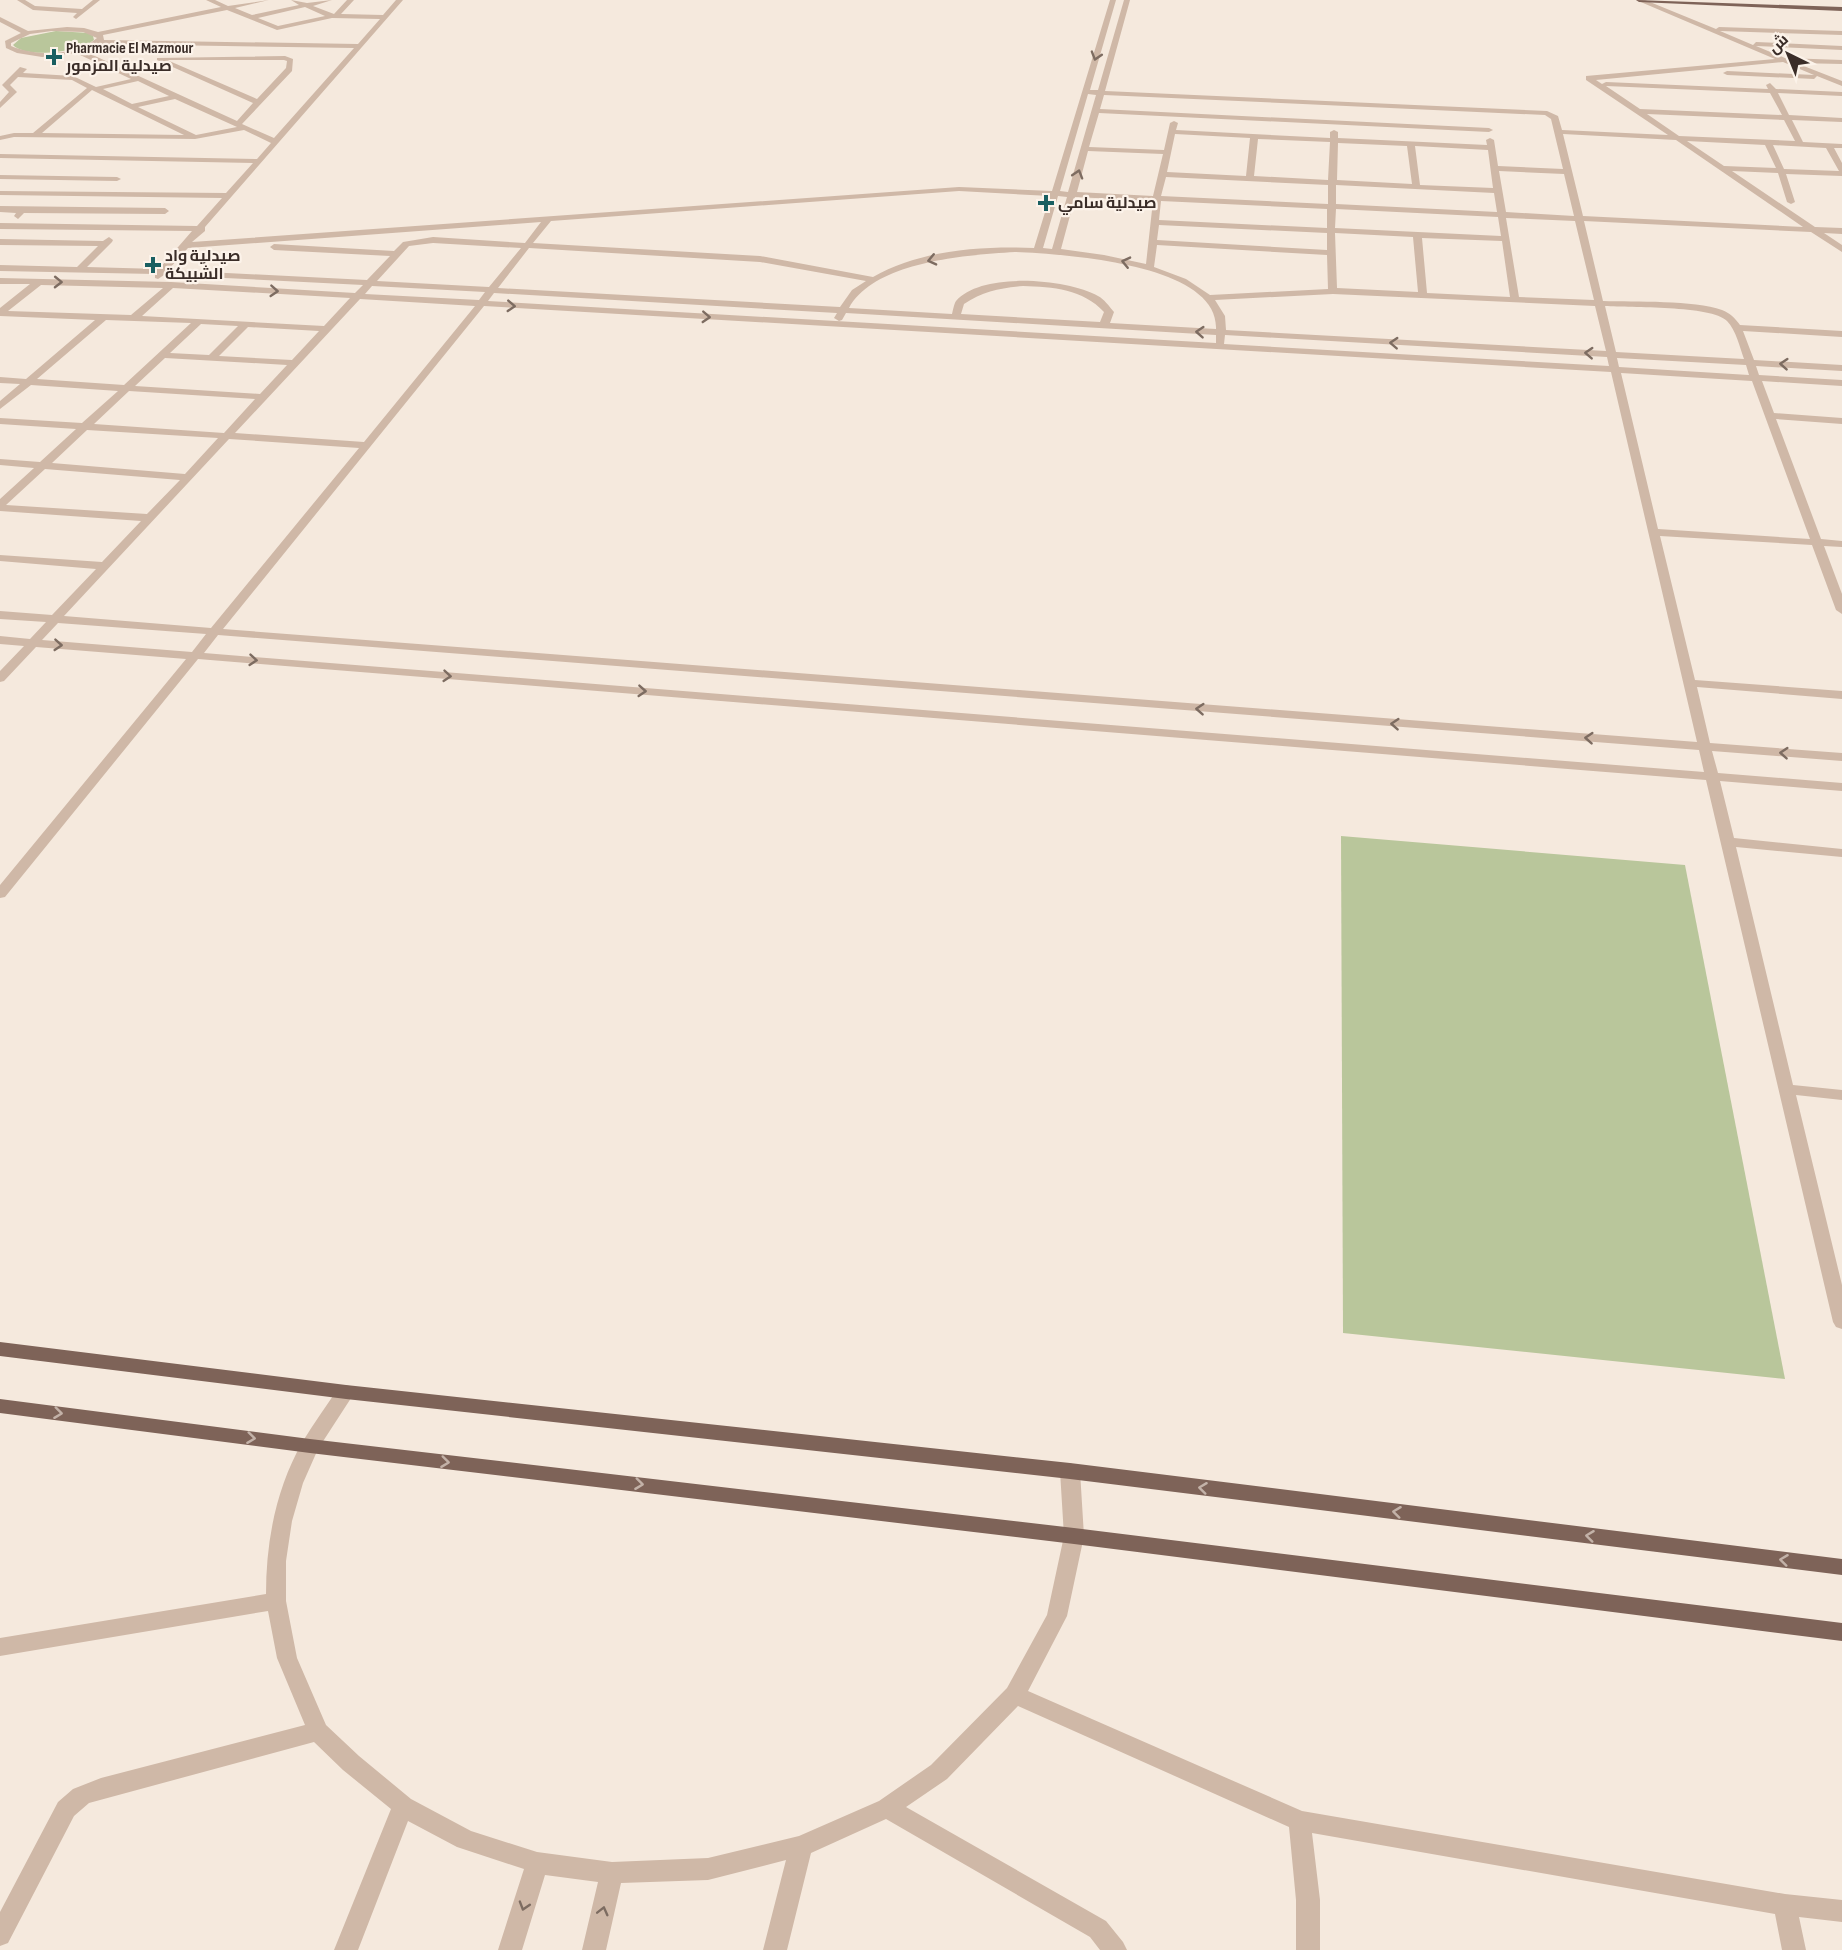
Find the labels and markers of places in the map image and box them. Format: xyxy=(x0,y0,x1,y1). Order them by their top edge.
place label: Pharmacie El Mazmour صيدلية المزمور xyxy=(65,39,193,76)
marker: Pharmacie El Mazmour صيدلية المزمور xyxy=(47,50,61,64)
place label: صيدلية سامي xyxy=(1058,194,1157,215)
marker: صيدلية سامي xyxy=(1039,196,1053,210)
place label: صيدلية واد الشبيكة xyxy=(165,247,240,284)
marker: صيدلية واد الشبيكة xyxy=(146,258,160,272)

